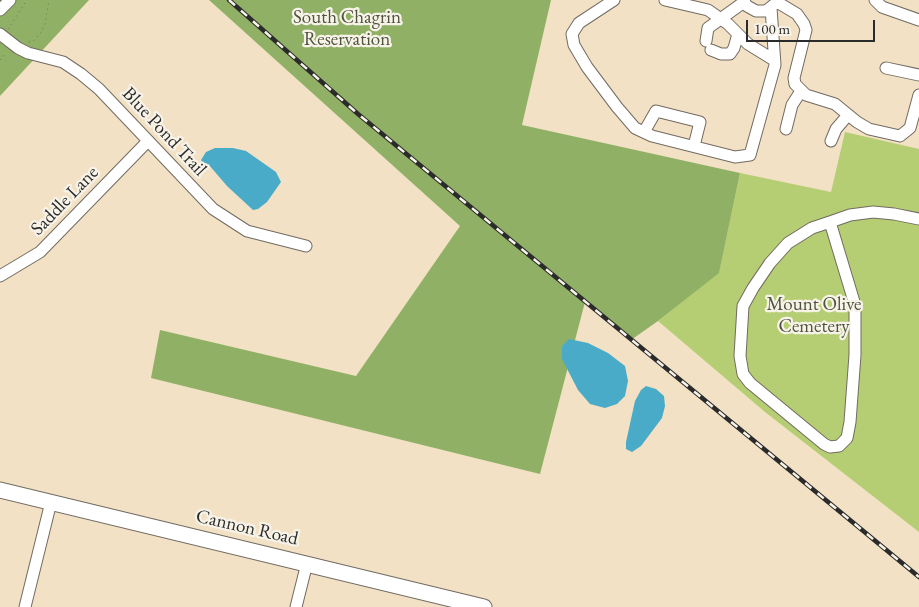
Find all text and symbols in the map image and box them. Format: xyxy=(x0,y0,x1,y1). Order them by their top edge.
park label: South Chagrin Reservation xyxy=(293,7,401,51)
scale bar xyxy=(749,10,878,42)
text: 100 m xyxy=(754,19,790,38)
street label: Blue Pond Trail xyxy=(117,83,211,181)
street label: Saddle Lane xyxy=(26,162,104,240)
park label: Mount Olive Cemetery xyxy=(767,294,861,338)
street label: Cannon Road xyxy=(194,505,300,551)

